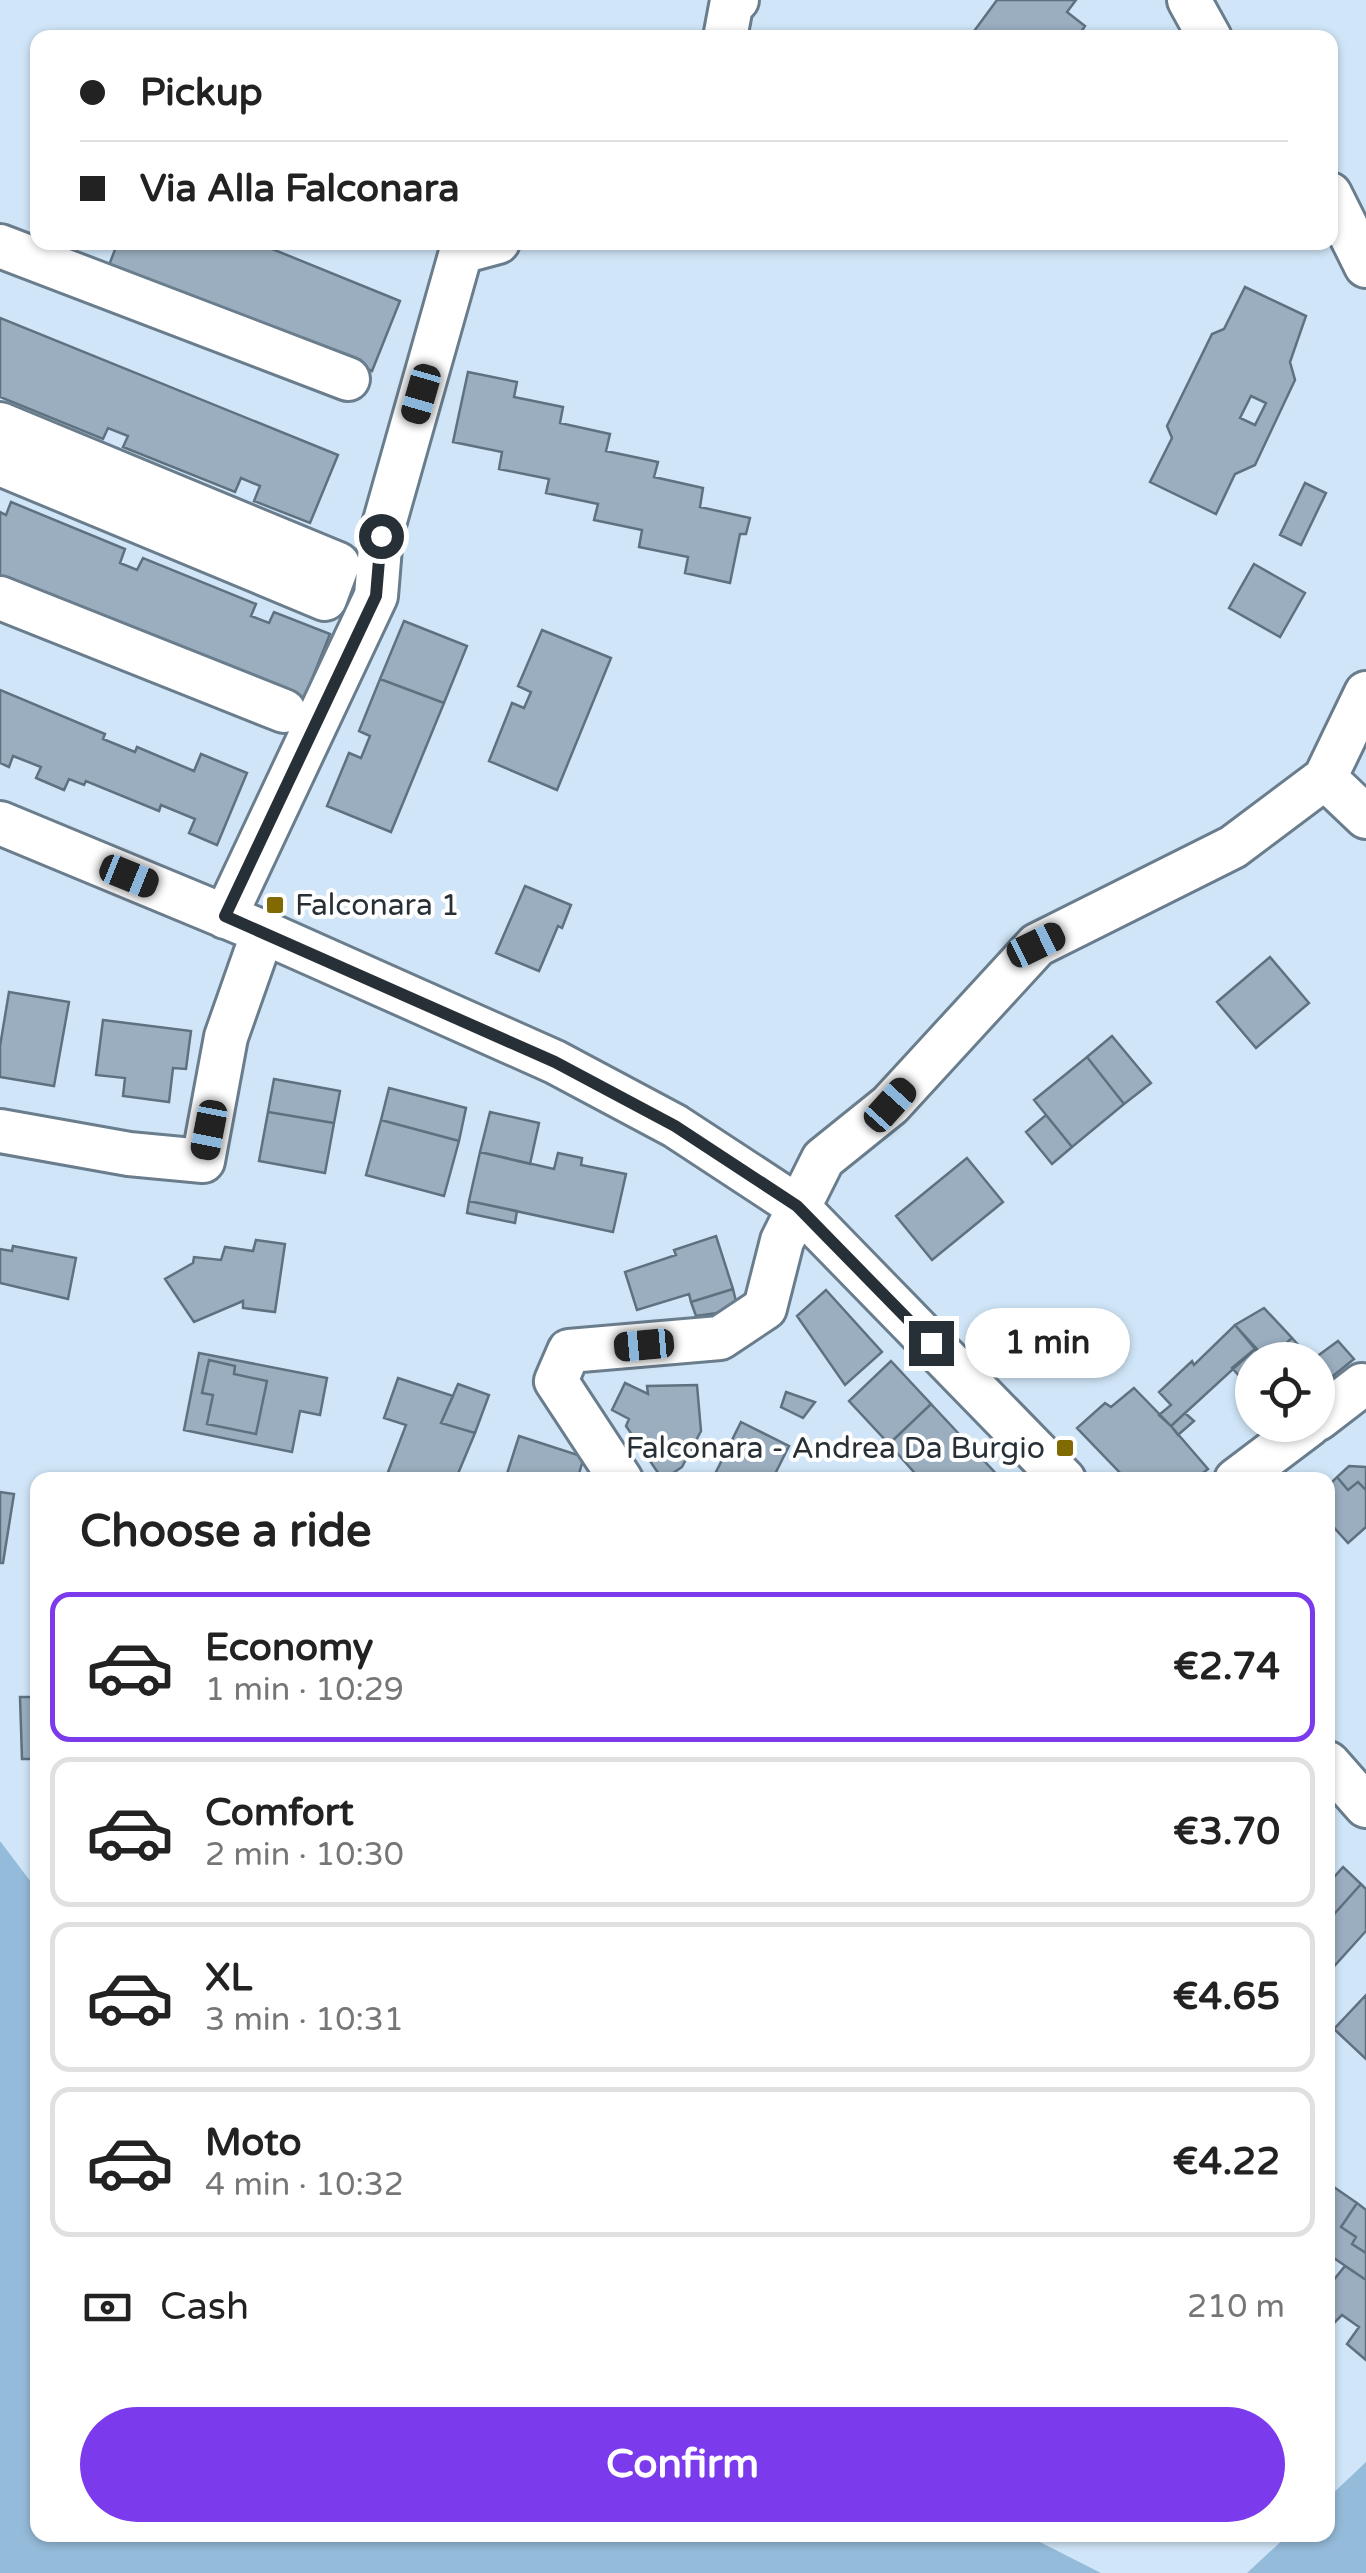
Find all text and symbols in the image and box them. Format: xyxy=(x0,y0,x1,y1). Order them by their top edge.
text: Pickup xyxy=(140,70,263,116)
text: Via Alla Falconara xyxy=(140,166,460,212)
car xyxy=(398,361,444,427)
route start xyxy=(359,514,404,559)
car xyxy=(96,851,162,901)
place label: Falconara 1 xyxy=(295,887,460,924)
marker: Falconara 1 xyxy=(264,894,286,916)
car xyxy=(1002,918,1070,972)
car xyxy=(859,1073,921,1137)
car xyxy=(189,1098,229,1162)
callout: 1 min xyxy=(966,1308,1131,1378)
route end xyxy=(909,1321,954,1366)
text: 1 min xyxy=(1005,1324,1090,1362)
car xyxy=(613,1327,675,1363)
map controls xyxy=(1235,1342,1335,1442)
button: locate xyxy=(1235,1342,1335,1442)
place label: Falconara - Andrea Da Burgio xyxy=(626,1430,1045,1467)
marker: Falconara - Andrea Da Burgio xyxy=(1054,1437,1076,1459)
text: Choose a ride xyxy=(80,1505,371,1559)
icon: car xyxy=(85,1622,175,1712)
text: Economy xyxy=(205,1625,373,1671)
text: €2.74 xyxy=(1173,1644,1280,1690)
text: 1 min · 10:29 xyxy=(205,1671,404,1709)
icon: car xyxy=(85,1787,175,1877)
text: Comfort xyxy=(205,1790,354,1836)
text: €3.70 xyxy=(1173,1809,1280,1855)
text: 2 min · 10:30 xyxy=(205,1836,404,1874)
icon: car xyxy=(85,1952,175,2042)
text: XL xyxy=(205,1955,252,2001)
text: €4.65 xyxy=(1173,1974,1280,2020)
text: 3 min · 10:31 xyxy=(205,2001,404,2039)
icon: car xyxy=(85,2117,175,2207)
text: Moto xyxy=(205,2120,301,2166)
text: €4.22 xyxy=(1173,2139,1280,2185)
text: 4 min · 10:32 xyxy=(205,2166,404,2204)
icon: cash xyxy=(80,2280,135,2335)
text: Cash xyxy=(160,2284,249,2330)
text: 210 m xyxy=(1187,2288,1285,2326)
button: Confirm xyxy=(80,2407,1285,2522)

